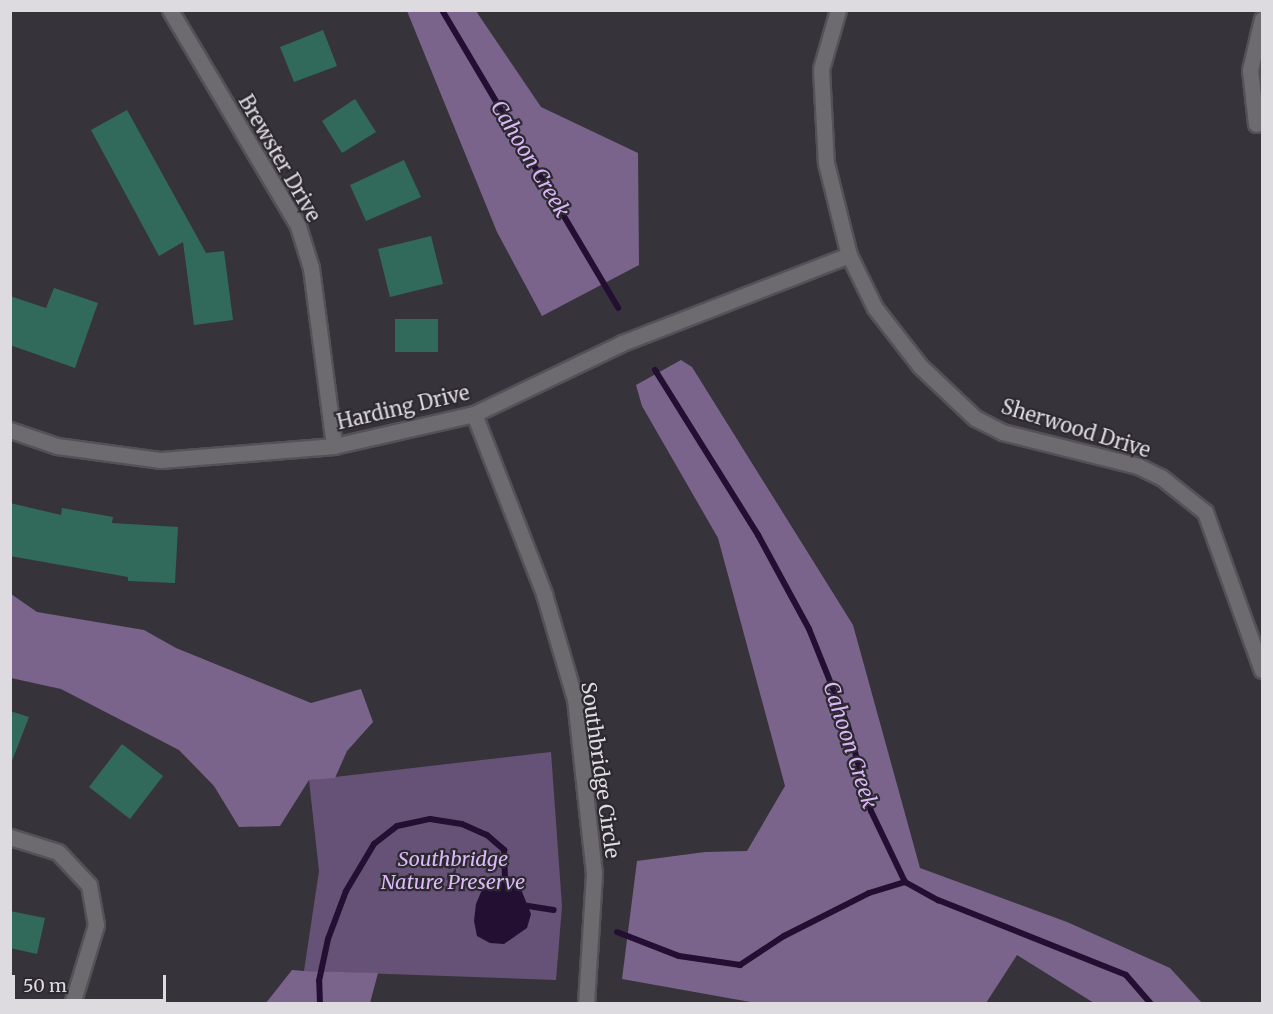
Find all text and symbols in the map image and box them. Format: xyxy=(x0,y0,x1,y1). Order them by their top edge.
street label: Brewster Drive xyxy=(234,90,326,226)
water label: Cahoon Creek xyxy=(485,96,575,222)
street label: Harding Drive xyxy=(334,380,472,434)
street label: Sherwood Drive xyxy=(998,394,1154,462)
water label: Cahoon Creek xyxy=(818,678,882,812)
street label: Southbridge Circle xyxy=(577,680,625,860)
park label: Southbridge Nature Preserve xyxy=(381,846,525,893)
scale bar xyxy=(15,963,170,1001)
text: 50 m xyxy=(23,974,67,997)

